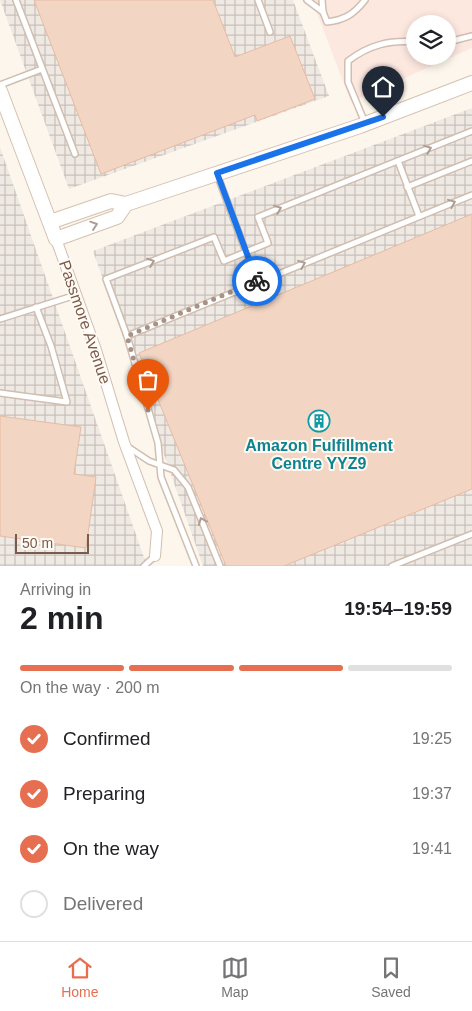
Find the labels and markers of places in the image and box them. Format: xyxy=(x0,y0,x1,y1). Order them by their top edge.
pin xyxy=(362,66,404,117)
pin xyxy=(127,359,169,410)
building icon: Amazon Fulfillment Centre YYZ9 xyxy=(307,409,331,433)
place label: Amazon Fulfillment Centre YYZ9 xyxy=(245,437,393,472)

